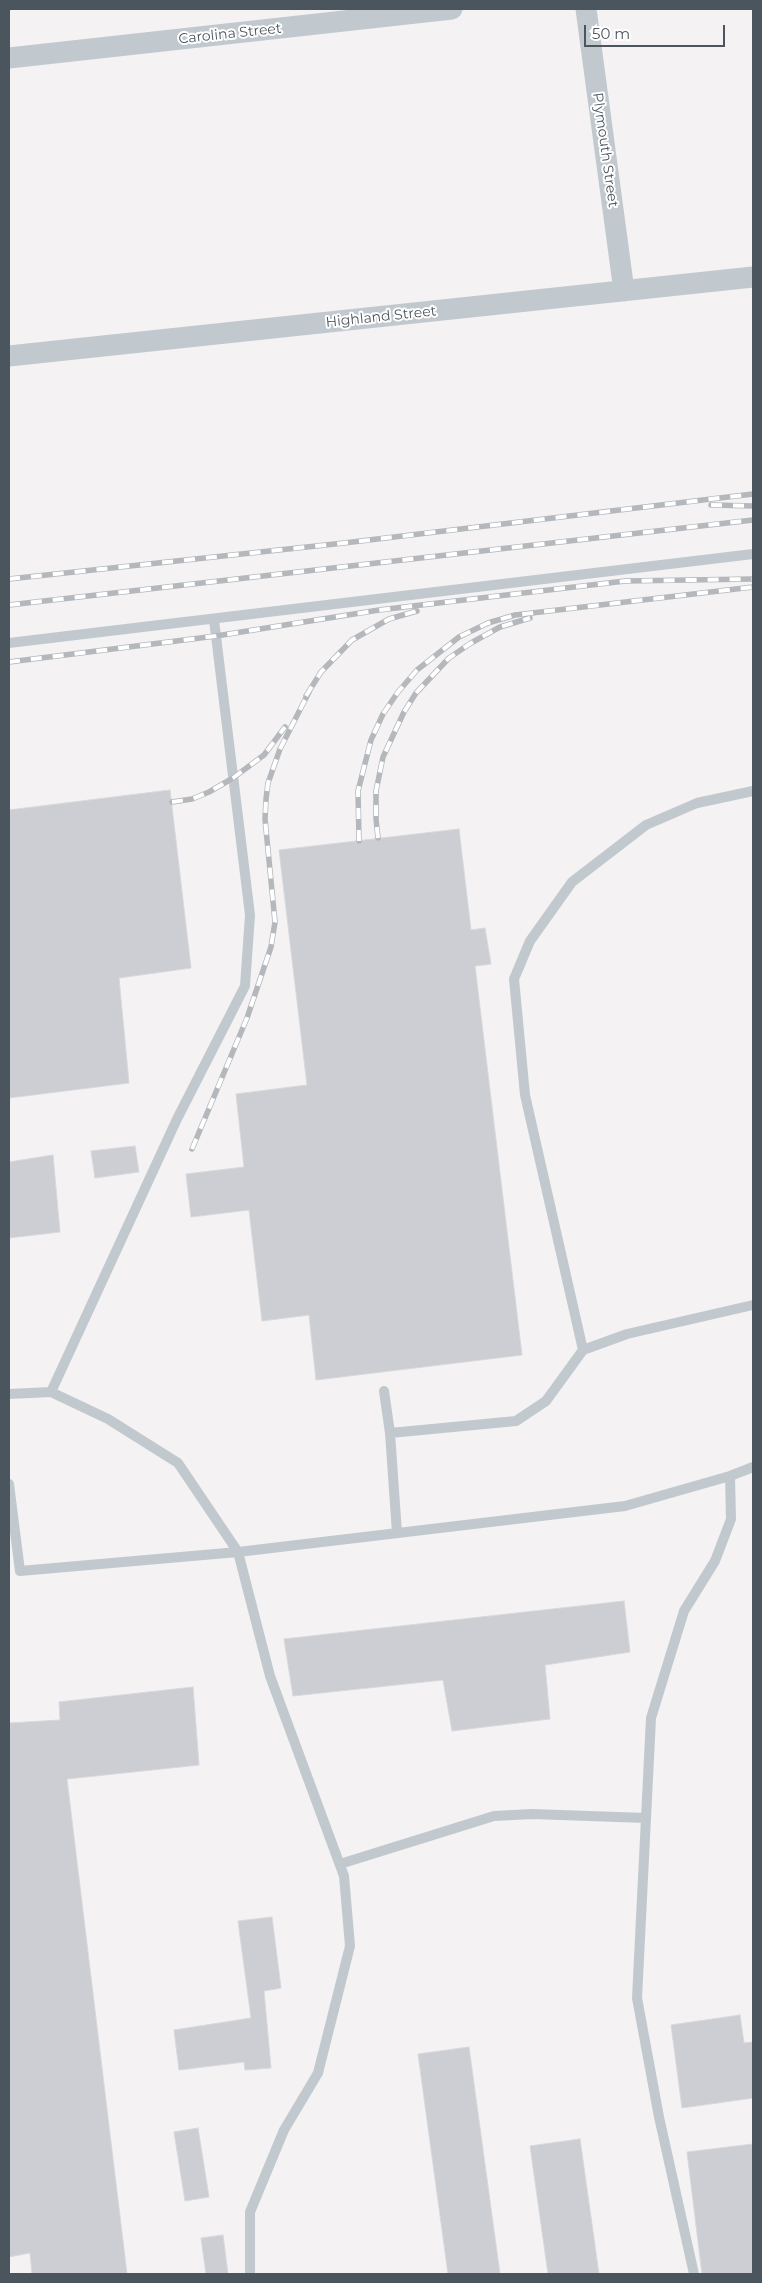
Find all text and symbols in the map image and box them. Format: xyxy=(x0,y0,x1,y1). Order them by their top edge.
scale bar xyxy=(587,15,728,47)
street label: Carolina Street xyxy=(178,20,282,48)
text: 50 m xyxy=(592,24,630,43)
street label: Plymouth Street xyxy=(589,92,621,208)
street label: Highland Street xyxy=(325,303,437,331)

